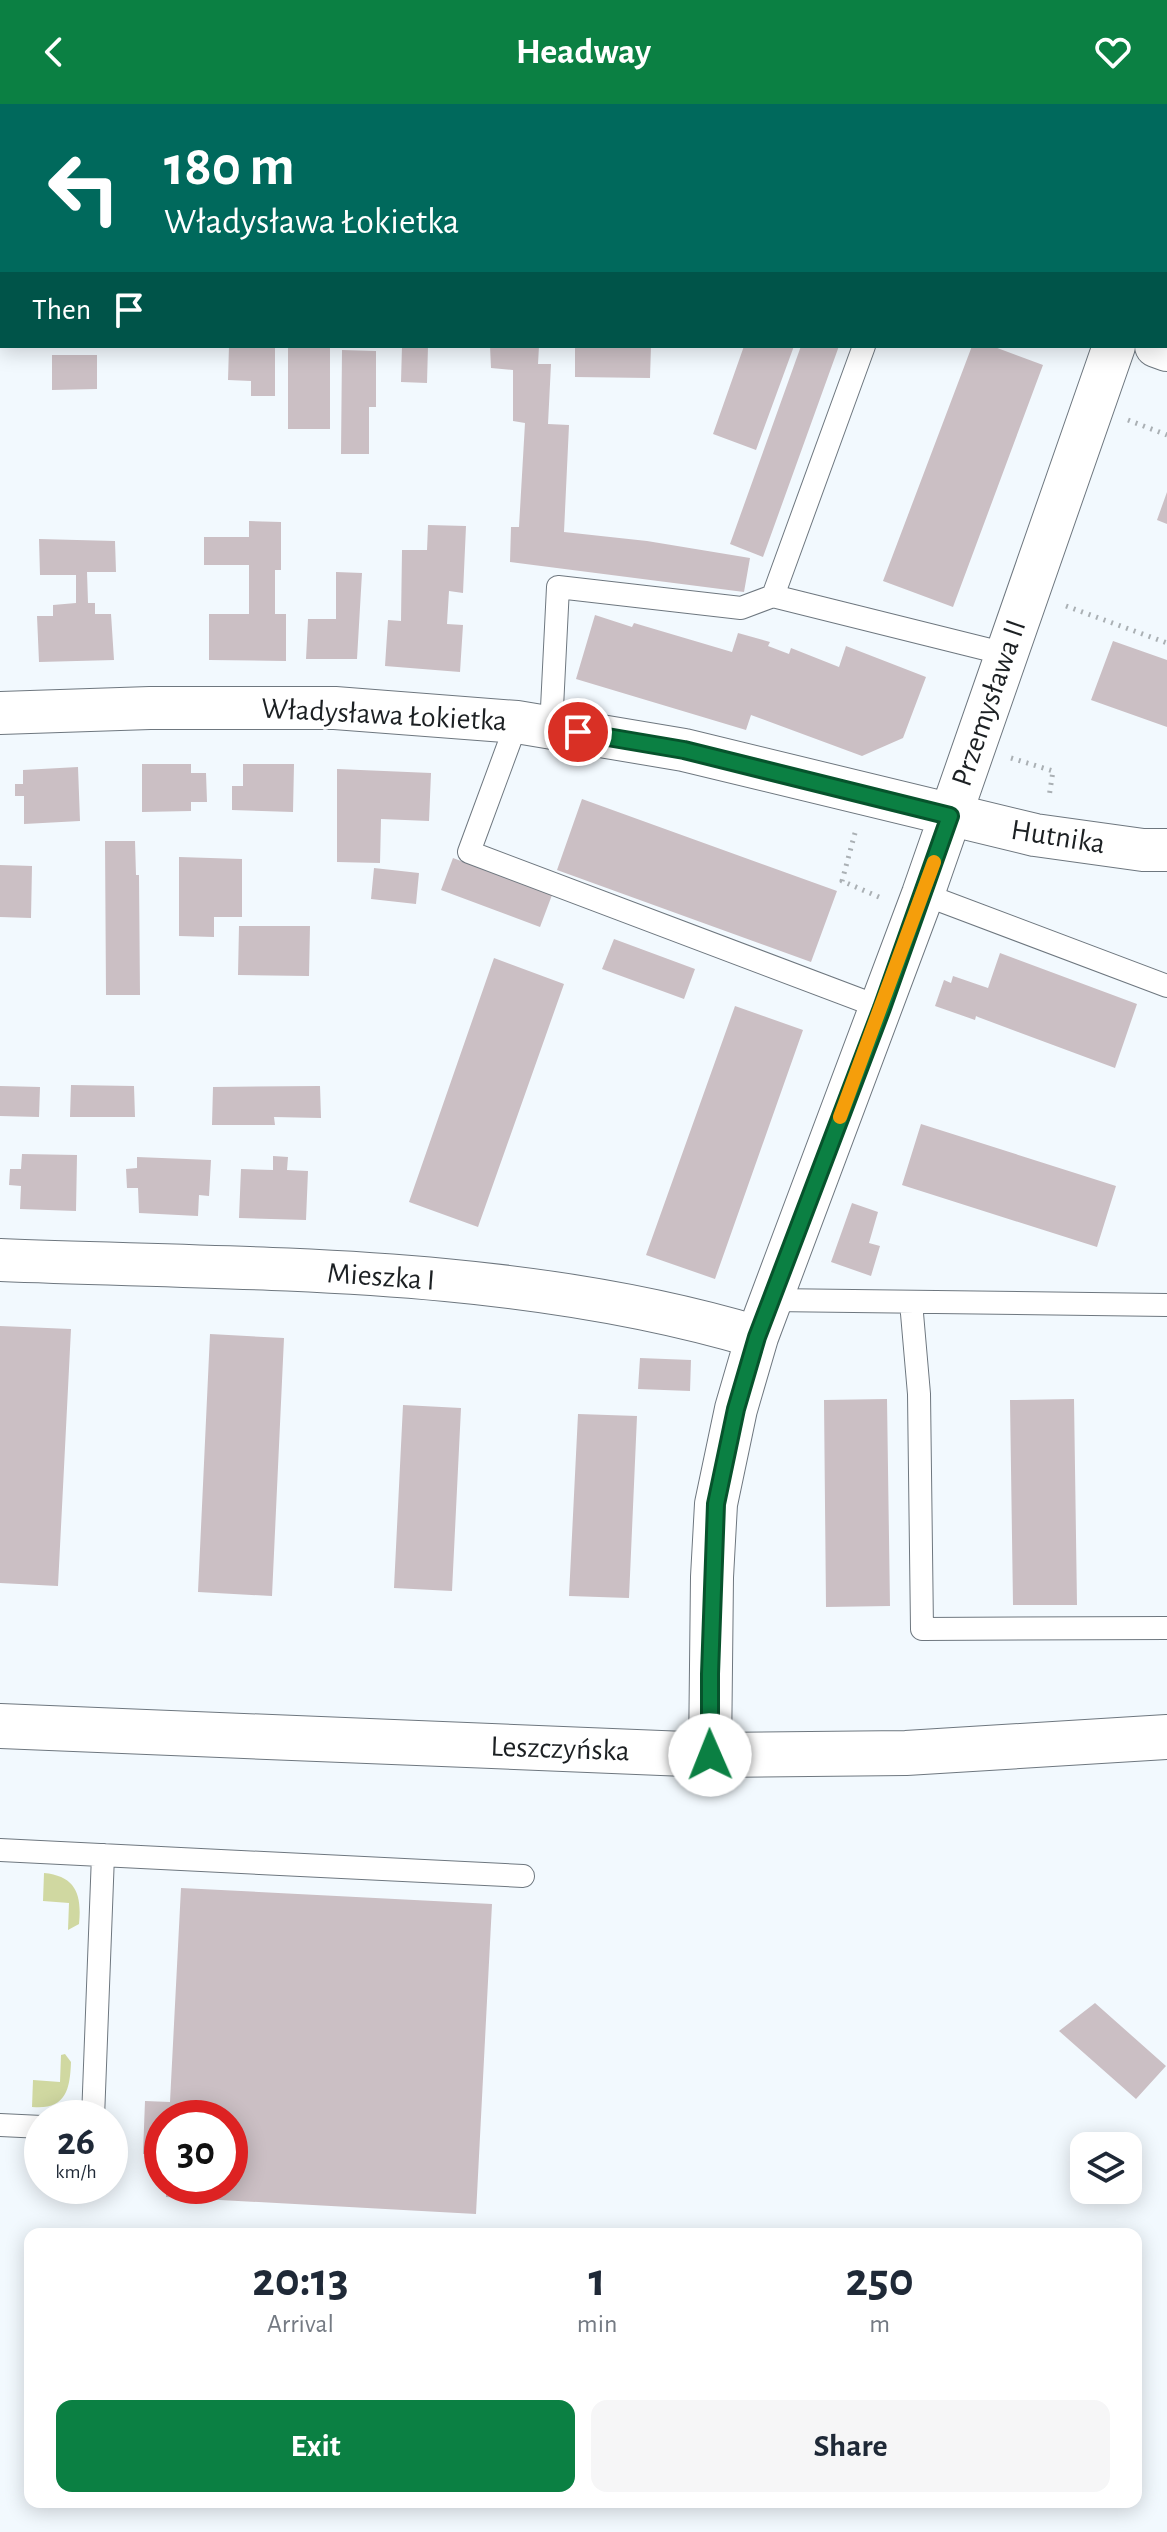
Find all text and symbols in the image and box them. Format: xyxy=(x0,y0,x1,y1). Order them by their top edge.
icon: back xyxy=(32,30,76,74)
icon: heart xyxy=(1091,30,1135,74)
text: Headway xyxy=(516,34,651,70)
icon: left xyxy=(32,136,136,240)
text: 180 m xyxy=(164,139,295,195)
text: Władysława Łokietka xyxy=(164,204,459,240)
icon: arrive xyxy=(107,288,151,332)
text: Then xyxy=(32,295,91,325)
street label: Przemysława II xyxy=(947,616,1031,790)
street label: Władysława Łokietka xyxy=(260,694,508,736)
pin xyxy=(544,698,612,766)
icon: arrive xyxy=(556,710,600,754)
street label: Hutnika xyxy=(1009,815,1107,859)
street label: Mieszka I xyxy=(326,1258,436,1296)
position arrow xyxy=(668,1713,752,1797)
street label: Leszczyńska xyxy=(490,1732,630,1766)
speed limit sign: 30 xyxy=(144,2100,248,2204)
text: 26 xyxy=(57,2122,95,2162)
map controls xyxy=(1070,2132,1142,2204)
button: layers xyxy=(1070,2132,1142,2204)
text: km/h xyxy=(55,2162,97,2182)
text: 20:13 xyxy=(252,2257,349,2305)
text: 1 xyxy=(588,2257,606,2305)
text: 250 xyxy=(845,2257,914,2305)
text: Arrival xyxy=(267,2311,334,2337)
text: min xyxy=(577,2311,617,2337)
text: m xyxy=(869,2311,890,2337)
button: Exit xyxy=(56,2400,575,2492)
button: Share xyxy=(591,2400,1110,2492)

